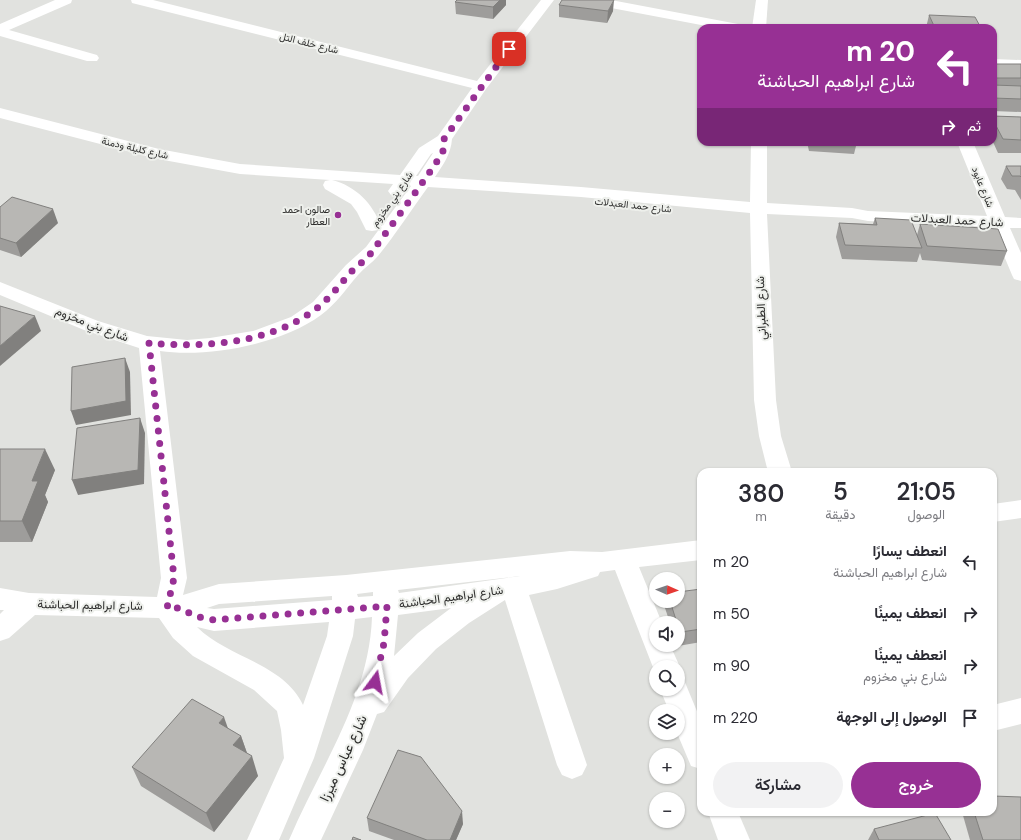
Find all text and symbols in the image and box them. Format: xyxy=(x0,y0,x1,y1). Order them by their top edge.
street label: شارع خلف التل xyxy=(278,29,340,57)
pin xyxy=(492,32,526,66)
text: 20 m xyxy=(846,33,915,70)
icon: arrive xyxy=(498,38,520,60)
icon: left xyxy=(929,40,981,92)
text: شارع ابراهيم الحباشنة xyxy=(757,69,915,93)
icon: right xyxy=(937,116,959,138)
text: ثم xyxy=(967,116,981,136)
street label: شارع كليلة ودمنة xyxy=(100,134,170,162)
street label: شارع عابود xyxy=(969,165,997,209)
street label: شارع بني مخزوم xyxy=(368,169,418,230)
street label: شارع حمد العبدلات xyxy=(594,194,672,216)
place label: صالون احمد العطار xyxy=(282,203,330,228)
marker: صالون احمد العطار xyxy=(333,210,343,220)
street label: شارع حمد العبدلات xyxy=(910,210,1004,231)
street label: شارع الطبراني xyxy=(752,276,772,340)
street label: شارع بني مخزوم xyxy=(52,303,131,347)
text: 5 xyxy=(833,476,848,507)
text: 21:05 xyxy=(896,476,956,507)
text: 380 xyxy=(738,478,784,509)
text: دقيقة xyxy=(825,506,855,523)
text: الوصول xyxy=(907,506,945,523)
text: m xyxy=(755,508,767,525)
text: انعطف يسارًا xyxy=(872,541,947,561)
icon: left xyxy=(959,551,981,573)
text: 20 m xyxy=(713,552,749,572)
text: شارع ابراهيم الحباشنة xyxy=(833,564,947,581)
north arrow xyxy=(649,572,685,608)
map controls xyxy=(649,572,685,828)
street label: شارع ابراهيم الحباشنة xyxy=(398,582,504,613)
street label: شارع ابراهيم الحباشنة xyxy=(37,596,143,615)
text: انعطف يمينًا xyxy=(874,603,947,623)
icon: right xyxy=(959,603,981,625)
text: 50 m xyxy=(713,604,750,624)
button: sound xyxy=(649,616,685,652)
text: انعطف يمينًا xyxy=(874,645,947,665)
icon: right xyxy=(959,655,981,677)
text: 90 m xyxy=(713,656,750,676)
button: search xyxy=(649,660,685,696)
position arrow xyxy=(354,661,396,703)
text: شارع بني مخزوم xyxy=(863,668,947,685)
button: layers xyxy=(649,704,685,740)
text: الوصول إلى الوجهة xyxy=(836,707,947,727)
icon: arrive xyxy=(959,707,981,729)
text: 220 m xyxy=(713,708,758,728)
street label: شارع عباس ميرزا xyxy=(315,712,373,805)
button: + xyxy=(649,748,685,784)
button: مشاركة xyxy=(713,762,843,808)
button: خروج xyxy=(851,762,981,808)
button: − xyxy=(649,792,685,828)

